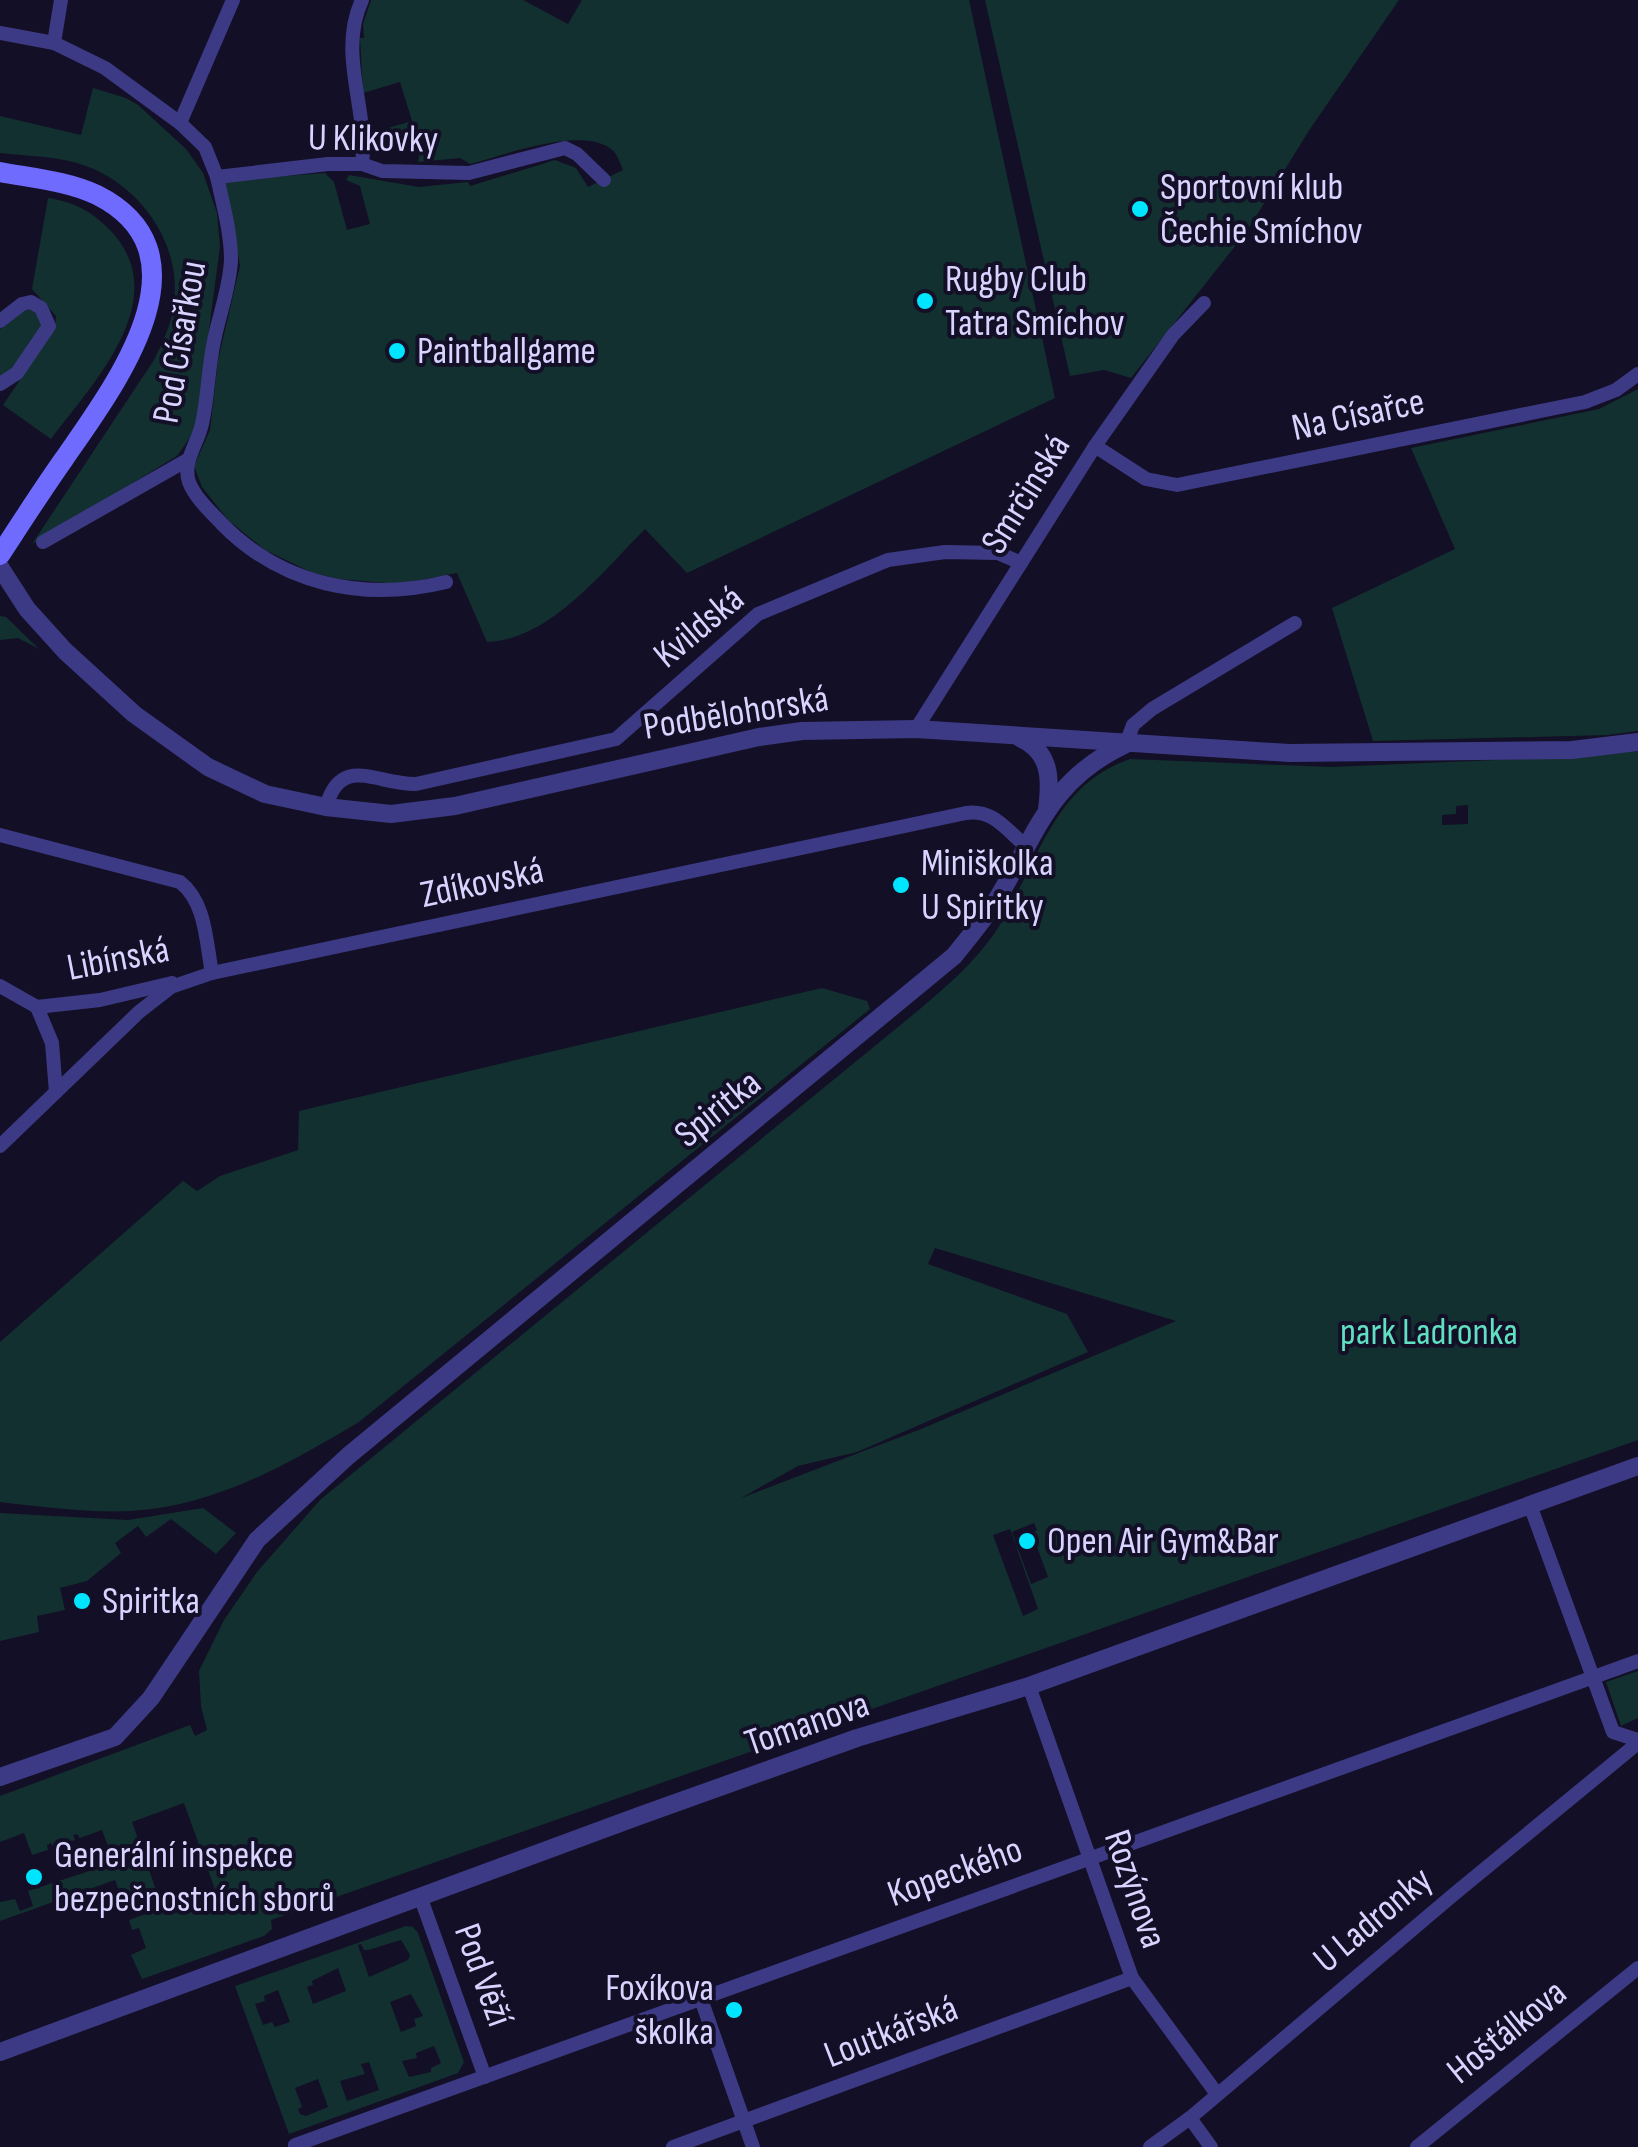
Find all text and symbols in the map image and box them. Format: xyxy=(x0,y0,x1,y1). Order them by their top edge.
street label: U Klikovky xyxy=(307,115,439,163)
place label: Sportovní klub Čechie Smíchov xyxy=(1160,165,1363,254)
marker: Sportovní klub Čechie Smíchov xyxy=(1129,198,1151,220)
street label: Pod Císařkou xyxy=(144,257,216,427)
place label: Rugby Club Tatra Smíchov xyxy=(945,257,1124,346)
marker: Rugby Club Tatra Smíchov xyxy=(914,290,936,312)
place label: Paintballgame xyxy=(417,329,596,374)
marker: Paintballgame xyxy=(386,340,408,362)
street label: Na Císařce xyxy=(1288,379,1428,451)
street label: Smrčinská xyxy=(972,426,1080,562)
street label: Kvildská xyxy=(645,576,753,678)
street label: Podbělohorská xyxy=(640,676,832,750)
place label: Miniškolka U Spiritky xyxy=(921,841,1054,930)
street label: Zdíkovská xyxy=(416,848,548,918)
marker: Miniškolka U Spiritky xyxy=(890,874,912,896)
street label: Libínská xyxy=(63,927,173,991)
street label: Spiritka xyxy=(666,1061,770,1157)
park label: park Ladronka xyxy=(1340,1310,1518,1355)
place label: Open Air Gym&Bar xyxy=(1047,1519,1279,1564)
marker: Open Air Gym&Bar xyxy=(1016,1530,1038,1552)
place label: Spiritka xyxy=(102,1579,200,1624)
marker: Spiritka xyxy=(71,1590,93,1612)
street label: Tomanova xyxy=(739,1682,875,1766)
street label: Rozýnova xyxy=(1094,1824,1176,1954)
street label: Kopeckého xyxy=(882,1827,1028,1917)
place label: Generální inspekce bezpečnostních sborů xyxy=(54,1833,335,1922)
street label: U Ladronky xyxy=(1305,1857,1442,1983)
marker: Generální inspekce bezpečnostních sborů xyxy=(23,1866,45,1888)
street label: Pod Věží xyxy=(444,1918,523,2033)
place label: Foxíkova školka xyxy=(605,1966,714,2055)
street label: Hošťálkova xyxy=(1438,1970,1576,2094)
street label: Loutkářská xyxy=(818,1986,964,2078)
marker: Foxíkova školka xyxy=(723,1999,745,2021)

